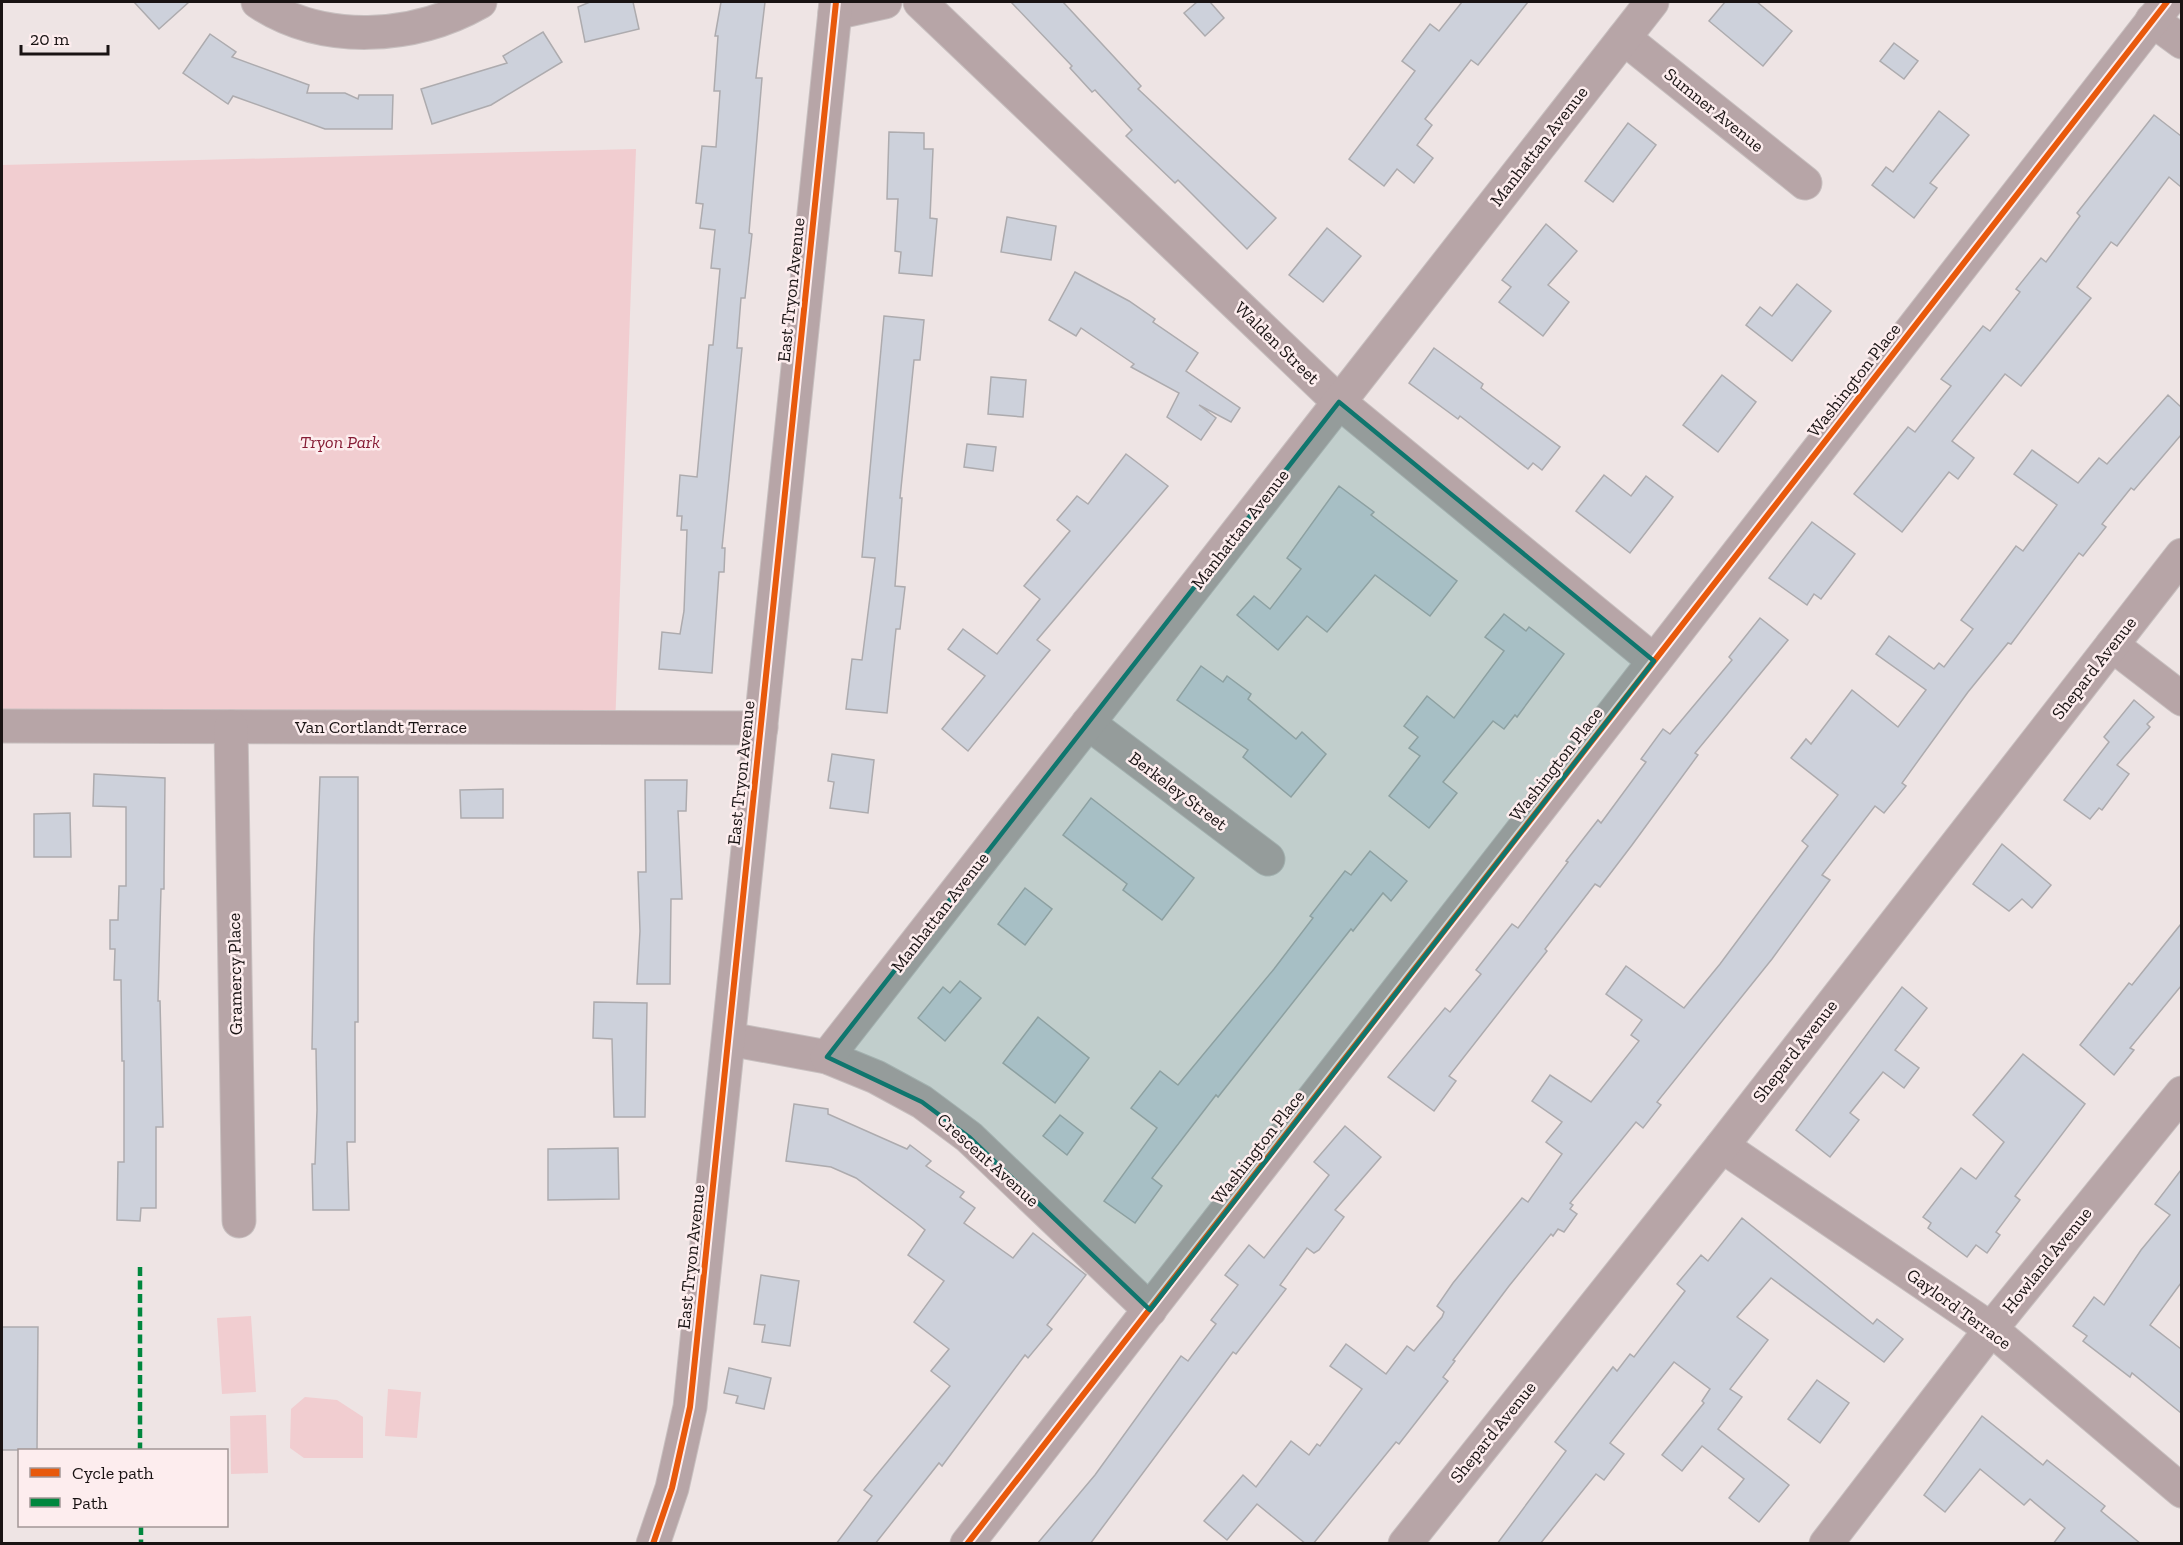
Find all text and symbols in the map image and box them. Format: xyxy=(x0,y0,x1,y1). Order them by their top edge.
scale bar xyxy=(21,18,108,56)
text: 20 m xyxy=(30,28,70,50)
street label: Sumner Avenue xyxy=(1660,63,1768,157)
street label: Manhattan Avenue xyxy=(1485,82,1593,210)
street label: East Tryon Avenue xyxy=(772,217,810,363)
street label: Walden Street xyxy=(1230,297,1324,389)
street label: Washington Place xyxy=(1803,319,1905,441)
park label: Tryon Park xyxy=(300,431,380,453)
street label: Manhattan Avenue xyxy=(1186,465,1294,593)
street label: Shepard Avenue xyxy=(2047,612,2141,724)
street label: East Tryon Avenue xyxy=(722,700,760,846)
street label: Washington Place xyxy=(1505,703,1607,825)
street label: Van Cortlandt Terrace xyxy=(294,716,467,738)
street label: Berkeley Street xyxy=(1124,747,1232,835)
street label: Manhattan Avenue xyxy=(886,848,994,976)
street label: Gramercy Place xyxy=(223,913,247,1035)
street label: Shepard Avenue xyxy=(1748,995,1842,1107)
street label: Washington Place xyxy=(1207,1086,1309,1208)
street label: Crescent Avenue xyxy=(932,1108,1044,1212)
street label: East Tryon Avenue xyxy=(672,1184,710,1330)
street label: Howland Avenue xyxy=(1998,1203,2096,1317)
street label: Gaylord Terrace xyxy=(1902,1264,2016,1354)
street label: Shepard Avenue xyxy=(1445,1377,1541,1487)
legend xyxy=(18,1449,228,1527)
text: Cycle path xyxy=(72,1462,154,1484)
text: Path xyxy=(72,1492,108,1514)

